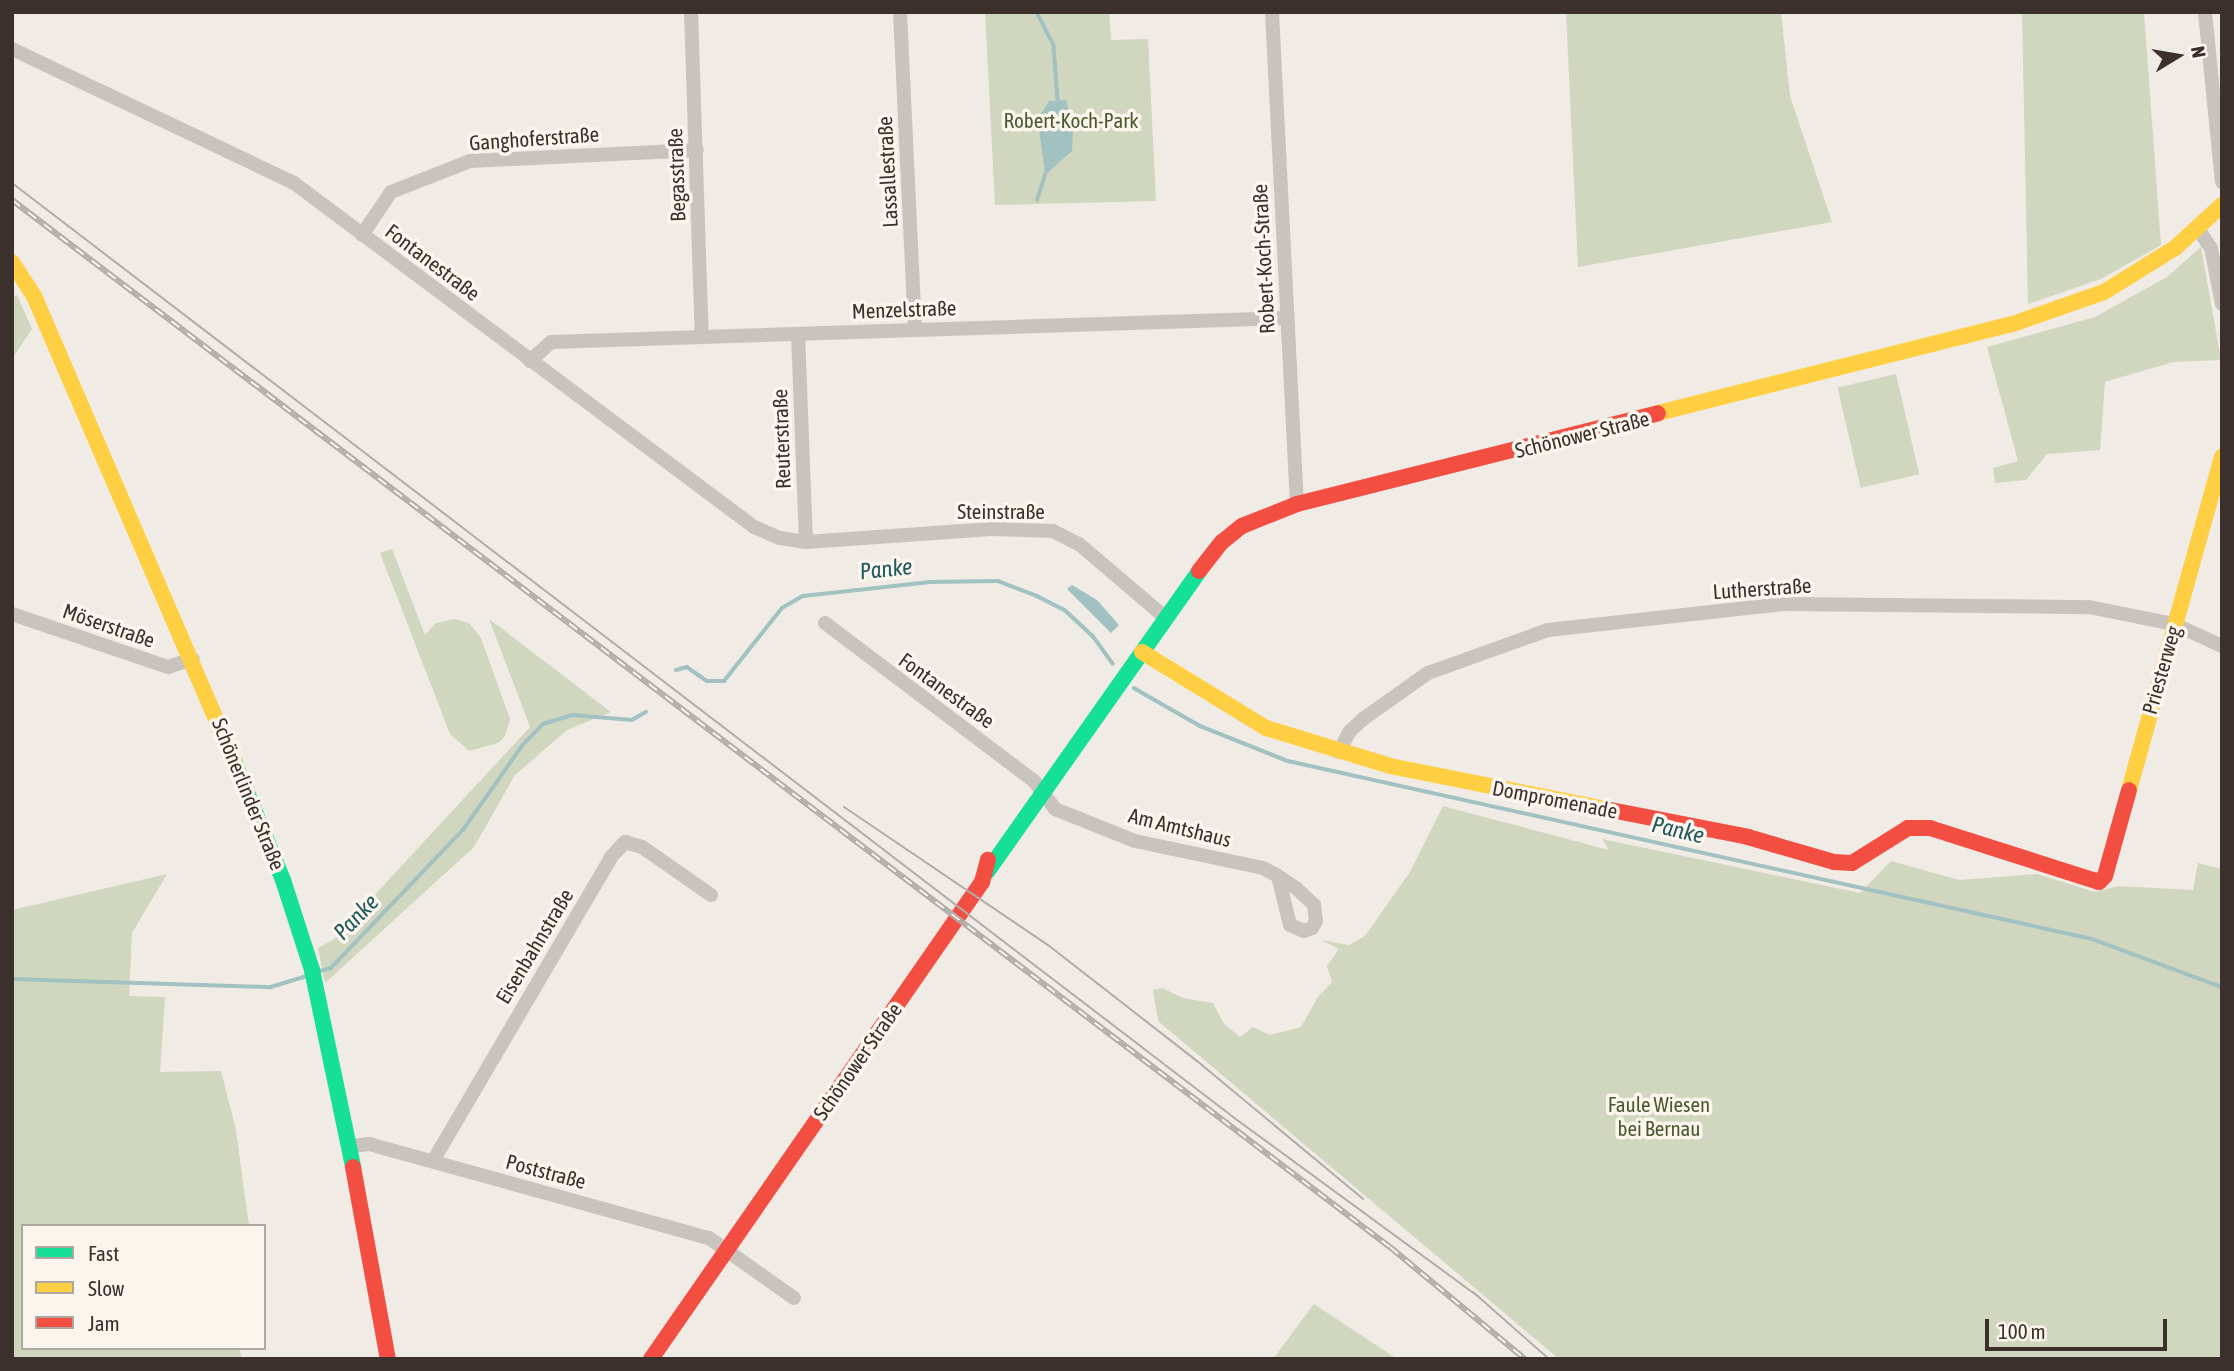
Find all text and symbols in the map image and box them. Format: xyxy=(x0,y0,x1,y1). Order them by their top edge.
north arrow xyxy=(2143,21,2213,91)
text: N xyxy=(2187,44,2210,60)
park label: Robert-Koch-Park xyxy=(1003,107,1139,133)
street label: Lassallestraße xyxy=(872,116,902,228)
street label: Ganghoferstraße xyxy=(468,121,600,155)
street label: Begasstraße xyxy=(662,128,690,222)
street label: Robert-Koch-Straße xyxy=(1246,183,1280,335)
street label: Fontanestraße xyxy=(381,218,485,306)
street label: Menzelstraße xyxy=(851,295,957,323)
street label: Reuterstraße xyxy=(767,389,795,489)
street label: Schönower Straße xyxy=(1512,405,1652,463)
street label: Steinstraße xyxy=(957,498,1045,524)
water label: Panke xyxy=(858,553,914,585)
street label: Lutherstraße xyxy=(1712,572,1812,604)
street label: Möserstraße xyxy=(60,598,158,652)
street label: Priesterweg xyxy=(2136,623,2186,717)
street label: Fontanestraße xyxy=(894,647,1000,733)
street label: Schönerlinder Straße xyxy=(207,714,291,874)
street label: Dompromenade xyxy=(1490,775,1620,823)
street label: Am Amtshaus xyxy=(1126,802,1234,852)
water label: Panke xyxy=(1649,811,1707,849)
street label: Eisenbahnstraße xyxy=(490,884,578,1008)
water label: Panke xyxy=(328,888,384,946)
street label: Schönower Straße xyxy=(807,998,907,1124)
park label: Faule Wiesen bei Bernau xyxy=(1608,1091,1710,1141)
street label: Poststraße xyxy=(503,1148,589,1194)
legend xyxy=(21,1224,266,1350)
text: Fast xyxy=(88,1241,119,1265)
text: Slow xyxy=(88,1276,124,1300)
scale bar xyxy=(1989,1304,2171,1348)
text: Jam xyxy=(88,1311,120,1335)
text: 100 m xyxy=(1998,1319,2046,1343)

